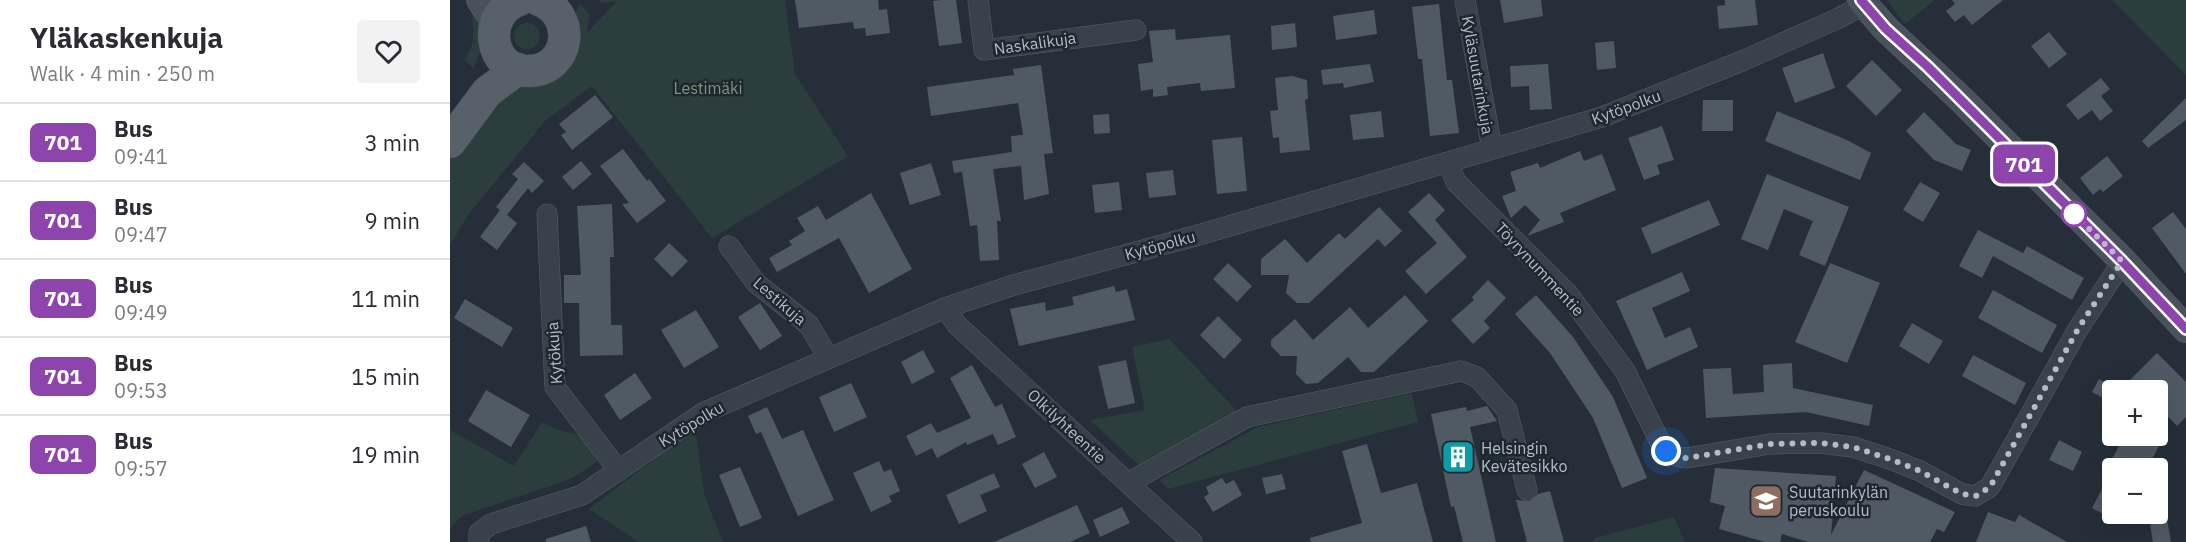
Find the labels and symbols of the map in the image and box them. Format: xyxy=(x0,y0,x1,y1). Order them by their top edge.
street label: Kyläsuutarinkuja xyxy=(1458,14,1498,136)
street label: Naskalikuja xyxy=(993,27,1078,59)
park label: Lestimäki xyxy=(674,78,742,98)
street label: Kytöpolku xyxy=(1589,85,1663,129)
line badge: 701 xyxy=(1990,144,2058,184)
unlabelled marker xyxy=(2061,201,2087,227)
street label: Töyrynummentie xyxy=(1491,218,1589,320)
street label: Kytöpolku xyxy=(1122,226,1198,264)
street label: Lestikuja xyxy=(749,273,811,330)
street label: Kytökuja xyxy=(542,321,566,385)
street label: Olkilyhteentie xyxy=(1024,385,1111,468)
street label: Kytöpolku xyxy=(655,397,727,451)
your location xyxy=(1651,436,1681,466)
place label: Helsingin Kevätesikko xyxy=(1481,438,1567,476)
building icon: Helsingin Kevätesikko xyxy=(1440,439,1476,475)
place label: Suutarinkylän peruskoulu xyxy=(1789,482,1888,520)
school or university icon: Suutarinkylän peruskoulu xyxy=(1748,483,1784,519)

